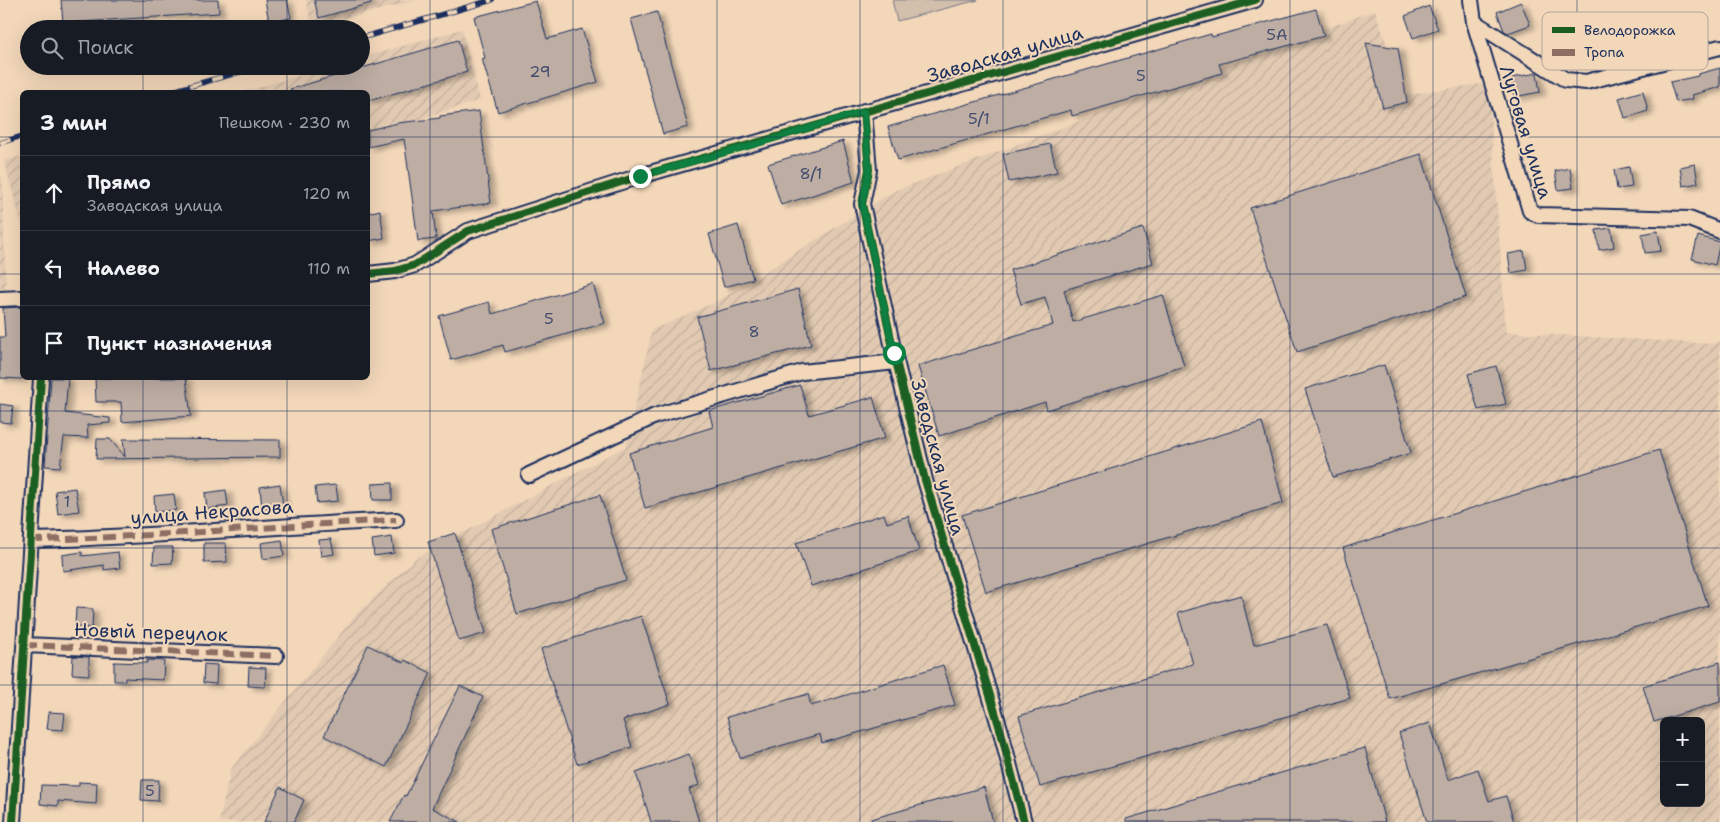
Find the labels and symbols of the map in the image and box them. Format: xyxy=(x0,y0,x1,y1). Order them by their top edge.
legend xyxy=(1542,12,1708,70)
street label: Заводская улица xyxy=(924,20,1086,88)
text: Велодорожка xyxy=(1584,21,1676,39)
house number: 5А xyxy=(1266,24,1288,45)
text: Тропа xyxy=(1584,43,1625,61)
house number: 29 xyxy=(529,61,551,82)
street label: Луговая улица xyxy=(1494,62,1558,202)
house number: 5 xyxy=(1136,65,1146,86)
house number: 5/1 xyxy=(968,108,990,129)
house number: 8/1 xyxy=(799,163,823,184)
route end xyxy=(629,165,652,188)
house number: 5 xyxy=(544,308,554,329)
house number: 8 xyxy=(748,321,760,342)
route start xyxy=(883,342,906,365)
street label: Заводская улица xyxy=(905,376,971,538)
house number: 1 xyxy=(64,491,70,512)
street label: улица Некрасова xyxy=(130,494,294,530)
street label: Новый переулок xyxy=(74,617,228,647)
house number: 5 xyxy=(145,780,155,801)

